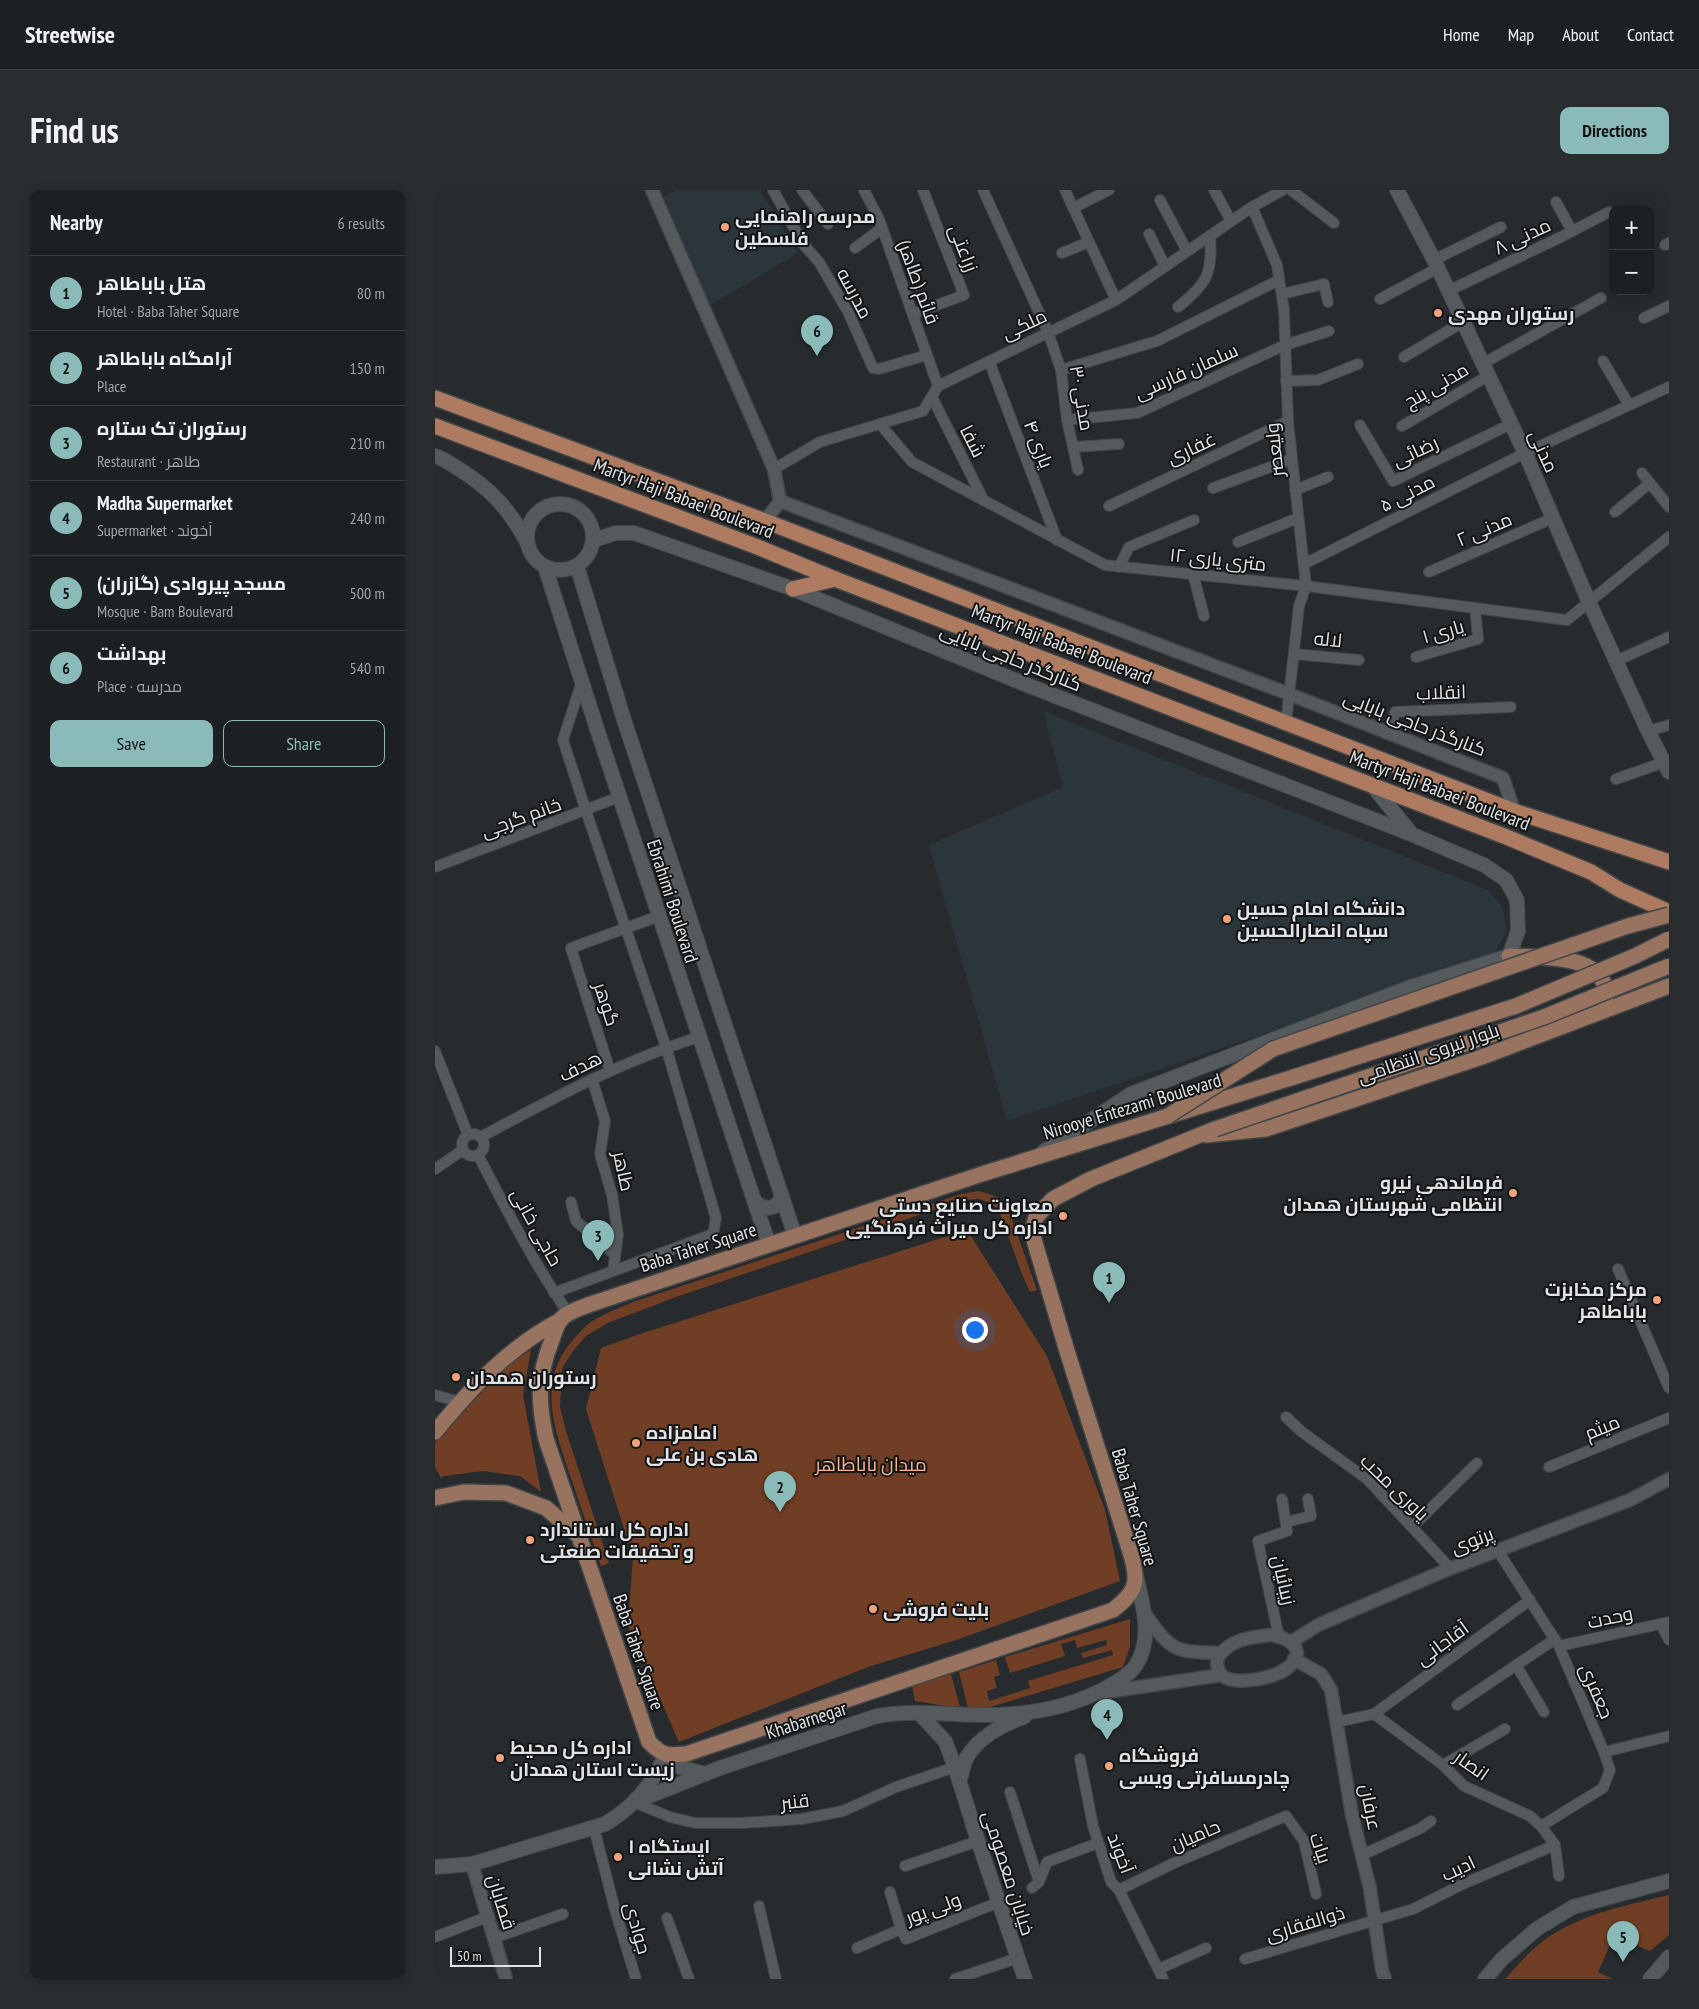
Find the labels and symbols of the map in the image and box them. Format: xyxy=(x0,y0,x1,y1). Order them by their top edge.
place label: مدرسه راهنمایی فلسطین xyxy=(735,204,875,250)
street label: مدنی ۸ xyxy=(1490,212,1554,260)
marker: مدرسه راهنمایی فلسطین xyxy=(719,221,731,233)
street label: زراعتی xyxy=(944,221,984,275)
street label: قائم (طاهر) xyxy=(891,236,945,328)
street label: مدرسه xyxy=(832,263,878,323)
place label: رستوران مهدی xyxy=(1448,301,1574,325)
street label: ملکی xyxy=(997,303,1051,345)
marker: رستوران مهدی xyxy=(1432,307,1444,319)
pin: 6 xyxy=(801,315,833,356)
street label: سلمان فارسی xyxy=(1130,337,1242,405)
street label: مدنی پنج xyxy=(1399,357,1474,415)
street label: مدنی ۳۰ xyxy=(1064,363,1100,433)
street label: یاری ۴ xyxy=(1019,417,1059,471)
street label: شفا xyxy=(955,421,991,461)
street label: ولیعصر xyxy=(1259,422,1289,479)
street label: غفاری xyxy=(1163,426,1219,470)
street label: مدنی xyxy=(1524,426,1564,476)
street label: رضائی xyxy=(1388,430,1442,472)
street label: Martyr Haji Babaei Boulevard xyxy=(591,453,777,543)
street label: مدنی ۵ xyxy=(1375,469,1439,517)
street label: مدنی ۲ xyxy=(1452,507,1516,551)
street label: ۱۲ متری یاری xyxy=(1168,542,1268,576)
street label: Martyr Haji Babaei Boulevard xyxy=(969,599,1155,689)
street label: یاری ۱ xyxy=(1419,614,1467,648)
street label: کنارگذر حاجی بابایی xyxy=(937,618,1085,696)
street label: لاله xyxy=(1313,626,1343,652)
street label: انقلاب xyxy=(1416,679,1466,705)
street label: کنارگذر حاجی بابایی xyxy=(1340,685,1490,761)
street label: Martyr Haji Babaei Boulevard xyxy=(1347,745,1533,835)
street label: خانم گرجی xyxy=(478,791,565,844)
street label: Ebrahimi Boulevard xyxy=(642,836,704,966)
place label: دانشگاه امام حسین سپاه انصارالحسین xyxy=(1237,896,1405,943)
marker: دانشگاه امام حسین سپاه انصارالحسین xyxy=(1221,913,1233,925)
street label: گوهر xyxy=(588,978,625,1029)
street label: بلوار نیروی انتظامی xyxy=(1354,1017,1502,1089)
street label: هدف xyxy=(555,1045,605,1087)
street label: Nirooye Entezami Boulevard xyxy=(1040,1068,1224,1144)
street label: طاهر xyxy=(608,1148,640,1193)
place label: فرماندهی نیرو انتظامی شهرستان همدان xyxy=(1283,1170,1503,1216)
street label: حاجی خانی xyxy=(506,1184,568,1270)
marker: فرماندهی نیرو انتظامی شهرستان همدان xyxy=(1507,1187,1519,1199)
place label: معاونت صنایع دستی اداره کل میراث فرهنگیی xyxy=(845,1193,1053,1239)
marker: معاونت صنایع دستی اداره کل میراث فرهنگیی xyxy=(1057,1210,1069,1222)
street label: Baba Taher Square xyxy=(637,1217,759,1277)
pin: 3 xyxy=(582,1220,614,1261)
pin: 1 xyxy=(1093,1262,1125,1303)
place label: مرکز مخابزت باباطاهر xyxy=(1545,1277,1647,1323)
marker: مرکز مخابزت باباطاهر xyxy=(1651,1294,1663,1306)
your location xyxy=(962,1317,988,1343)
place label: رستوران همدان xyxy=(466,1365,597,1389)
marker: رستوران همدان xyxy=(450,1371,462,1383)
street label: میثم xyxy=(1581,1409,1624,1447)
place label: امامزاده هادی بن علی xyxy=(646,1420,758,1466)
marker: امامزاده هادی بن علی xyxy=(630,1437,642,1449)
street label: Baba Taher Square xyxy=(1107,1445,1163,1569)
street label: یاوری محب xyxy=(1356,1448,1434,1526)
park label: میدان باباطاهر xyxy=(814,1452,927,1476)
pin: 2 xyxy=(764,1471,796,1512)
place label: اداره کل استاندارد و تحقیقات صنعتی xyxy=(540,1517,694,1563)
street label: پرتوی xyxy=(1447,1521,1497,1560)
marker: اداره کل استاندارد و تحقیقات صنعتی xyxy=(524,1534,536,1546)
street label: زیبائیان xyxy=(1267,1553,1301,1607)
street label: Baba Taher Square xyxy=(608,1591,670,1713)
place label: بلیت فروشی xyxy=(883,1597,989,1621)
street label: وحدت xyxy=(1585,1600,1635,1634)
marker: بلیت فروشی xyxy=(867,1603,879,1615)
street label: آقاجانی xyxy=(1411,1616,1473,1670)
street label: جعفری xyxy=(1575,1660,1619,1722)
street label: Khabarnegar xyxy=(763,1695,850,1744)
pin: 4 xyxy=(1091,1699,1123,1740)
place label: اداره کل محیط زیست استان همدان xyxy=(510,1735,675,1782)
place label: فروشگاه چادرمسافرتی ویسی xyxy=(1119,1743,1290,1791)
street label: انصار xyxy=(1449,1744,1494,1785)
marker: اداره کل محیط زیست استان همدان xyxy=(494,1752,506,1764)
marker: فروشگاه چادرمسافرتی ویسی xyxy=(1103,1760,1115,1772)
street label: عرفان xyxy=(1355,1782,1387,1832)
street label: قنبر xyxy=(779,1788,810,1815)
street label: خیابان معصومی xyxy=(978,1808,1040,1938)
street label: حامیان xyxy=(1166,1814,1224,1856)
street label: آخوند xyxy=(1102,1829,1140,1877)
street label: بیات xyxy=(1305,1829,1337,1867)
place label: ایستگاه ۱ آتش نشانی xyxy=(628,1834,724,1880)
street label: ادیب xyxy=(1437,1850,1479,1886)
marker: ایستگاه ۱ آتش نشانی xyxy=(612,1851,624,1863)
street label: قصابان xyxy=(482,1871,522,1933)
street label: ولی پور xyxy=(901,1887,964,1930)
street label: جوادی xyxy=(619,1899,657,1957)
street label: ذوالفقاری xyxy=(1262,1900,1348,1946)
pin: 5 xyxy=(1607,1921,1639,1962)
scale bar xyxy=(450,1944,541,1967)

